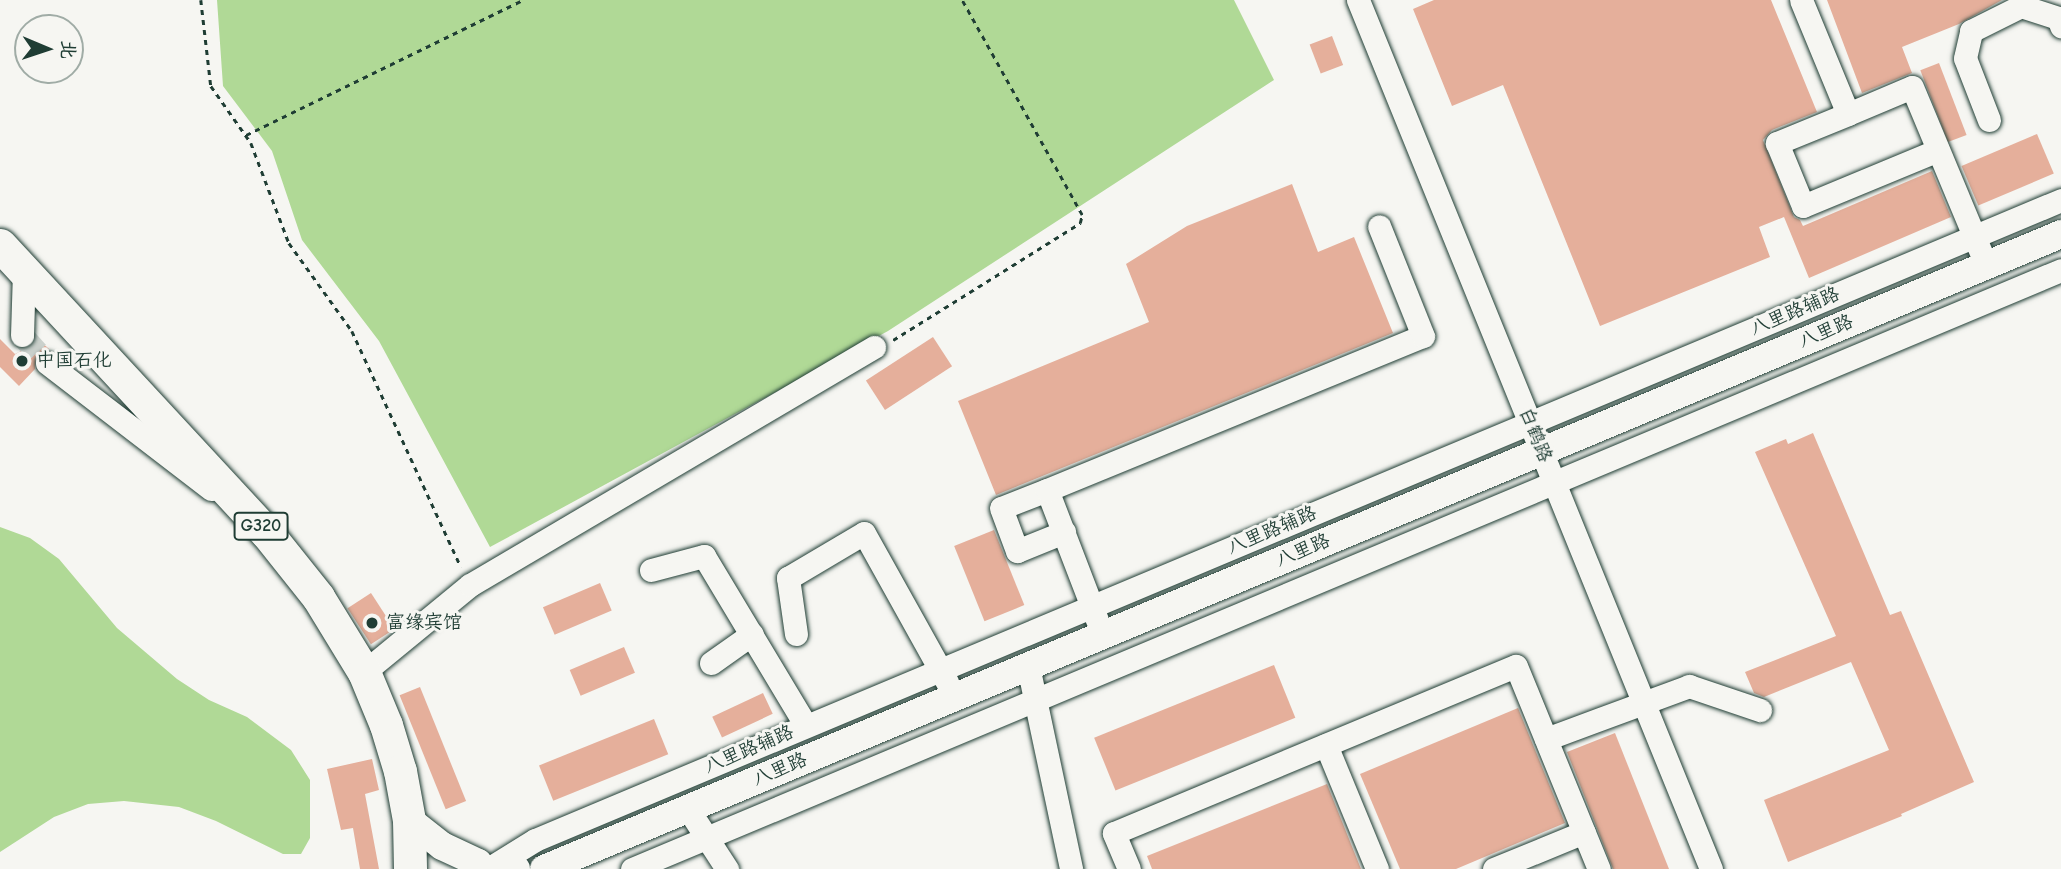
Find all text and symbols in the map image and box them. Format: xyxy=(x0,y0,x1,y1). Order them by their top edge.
north arrow xyxy=(14,14,84,84)
text: 北 xyxy=(57,40,79,60)
street label: 八里路辅路 xyxy=(1747,283,1843,341)
street label: 八里路 xyxy=(1795,310,1857,354)
place label: 中国石化 xyxy=(36,350,112,372)
marker: 中国石化 xyxy=(14,353,30,369)
street label: 白鹤路 xyxy=(1514,404,1556,466)
street label: 八里路辅路 xyxy=(1224,502,1320,560)
road number: G320 xyxy=(233,512,289,540)
street label: 八里路 xyxy=(1272,529,1334,573)
place label: 富缘宾馆 xyxy=(386,612,462,634)
marker: 富缘宾馆 xyxy=(364,615,380,631)
street label: 八里路辅路 xyxy=(701,721,797,779)
street label: 八里路 xyxy=(749,748,811,792)

